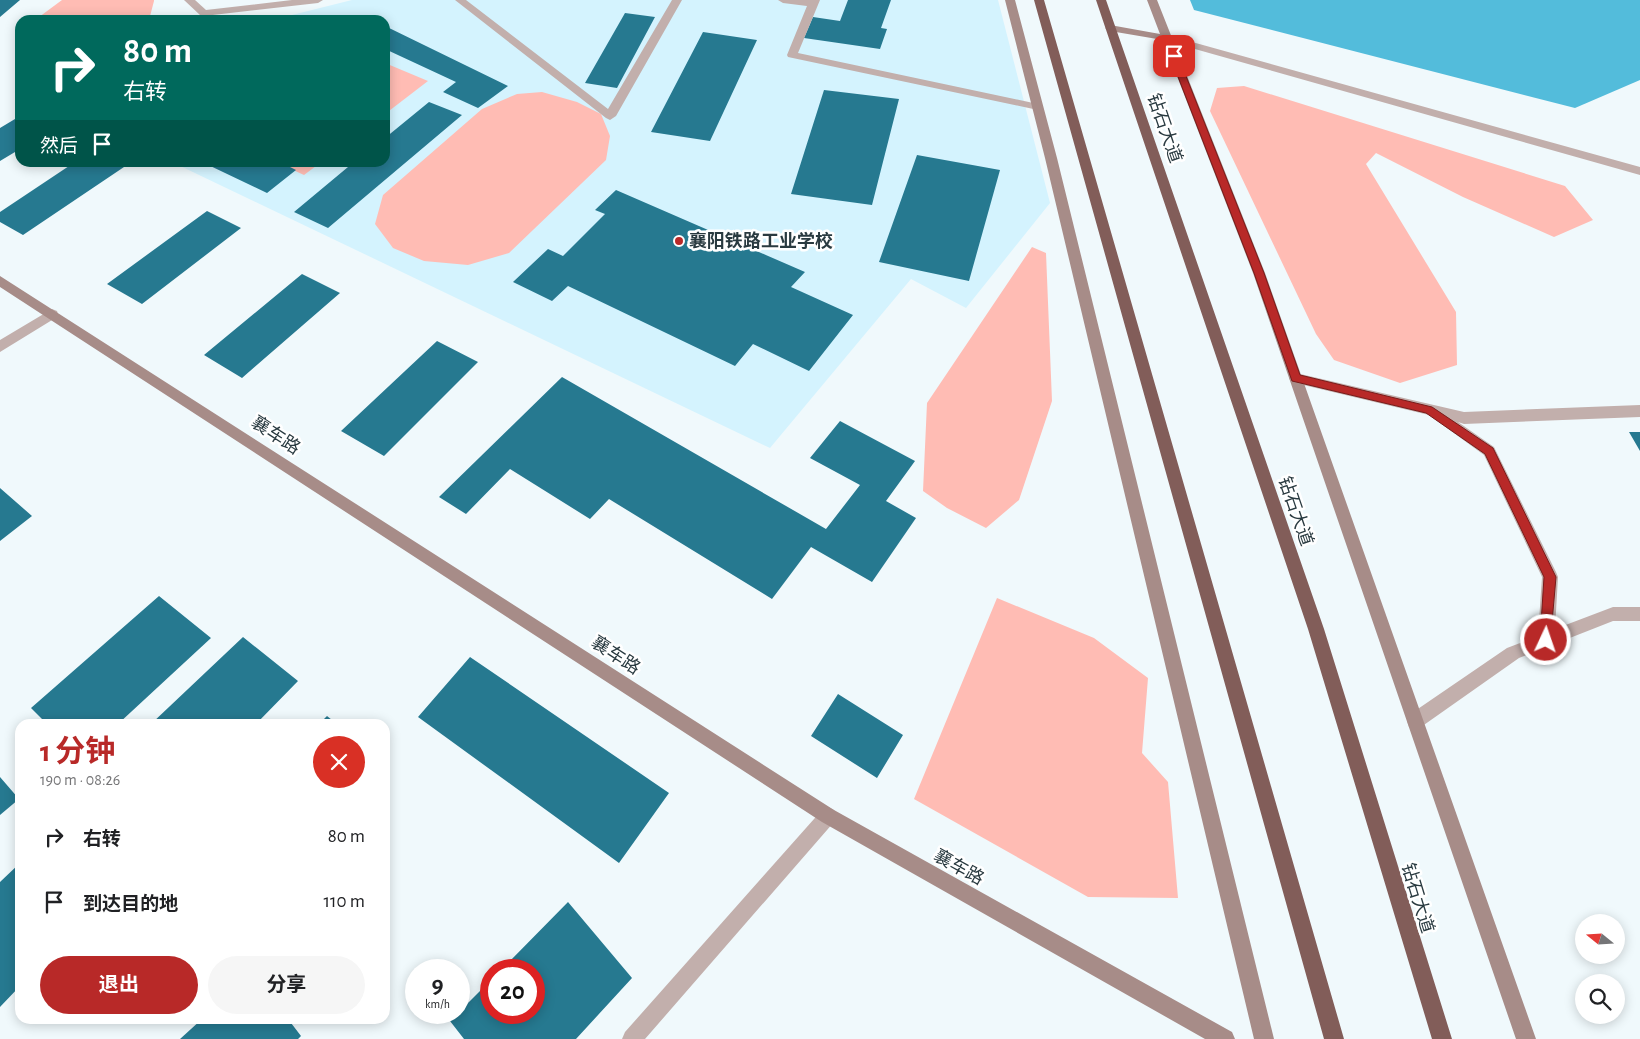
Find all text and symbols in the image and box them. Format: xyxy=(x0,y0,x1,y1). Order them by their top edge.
text: 80 m xyxy=(123,34,192,69)
icon: right xyxy=(40,35,105,100)
pin xyxy=(1153,35,1195,77)
icon: arrive xyxy=(1160,42,1188,70)
text: 右转 xyxy=(123,81,167,103)
street label: 钻石大道 xyxy=(1144,91,1186,165)
icon: arrive xyxy=(88,130,116,158)
text: 然后 xyxy=(40,137,78,156)
place label: 襄阳铁路工业学校 xyxy=(689,231,833,251)
marker: 襄阳铁路工业学校 xyxy=(673,235,685,247)
street label: 襄车路 xyxy=(248,412,304,458)
street label: 钻石大道 xyxy=(1275,474,1317,548)
position arrow xyxy=(1519,613,1571,665)
street label: 襄车路 xyxy=(588,632,644,678)
button: close xyxy=(313,736,365,788)
text: 1 分钟 xyxy=(40,737,115,767)
text: 190 m · 08:26 xyxy=(40,772,120,788)
icon: right xyxy=(40,823,68,851)
text: 80 m xyxy=(328,827,365,846)
text: 右转 xyxy=(83,830,121,849)
street label: 襄车路 xyxy=(931,845,987,889)
street label: 钻石大道 xyxy=(1398,861,1438,935)
icon: arrive xyxy=(40,888,68,916)
text: 110 m xyxy=(324,892,365,911)
text: 到达目的地 xyxy=(83,895,178,914)
north arrow xyxy=(1575,914,1625,964)
map controls xyxy=(1575,914,1625,1024)
button: 退出 xyxy=(40,956,198,1014)
button: 分享 xyxy=(208,956,365,1014)
speed limit sign: 20 xyxy=(480,959,545,1024)
text: 9 xyxy=(431,973,444,998)
button: search xyxy=(1575,974,1625,1024)
text: km/h xyxy=(425,998,450,1010)

